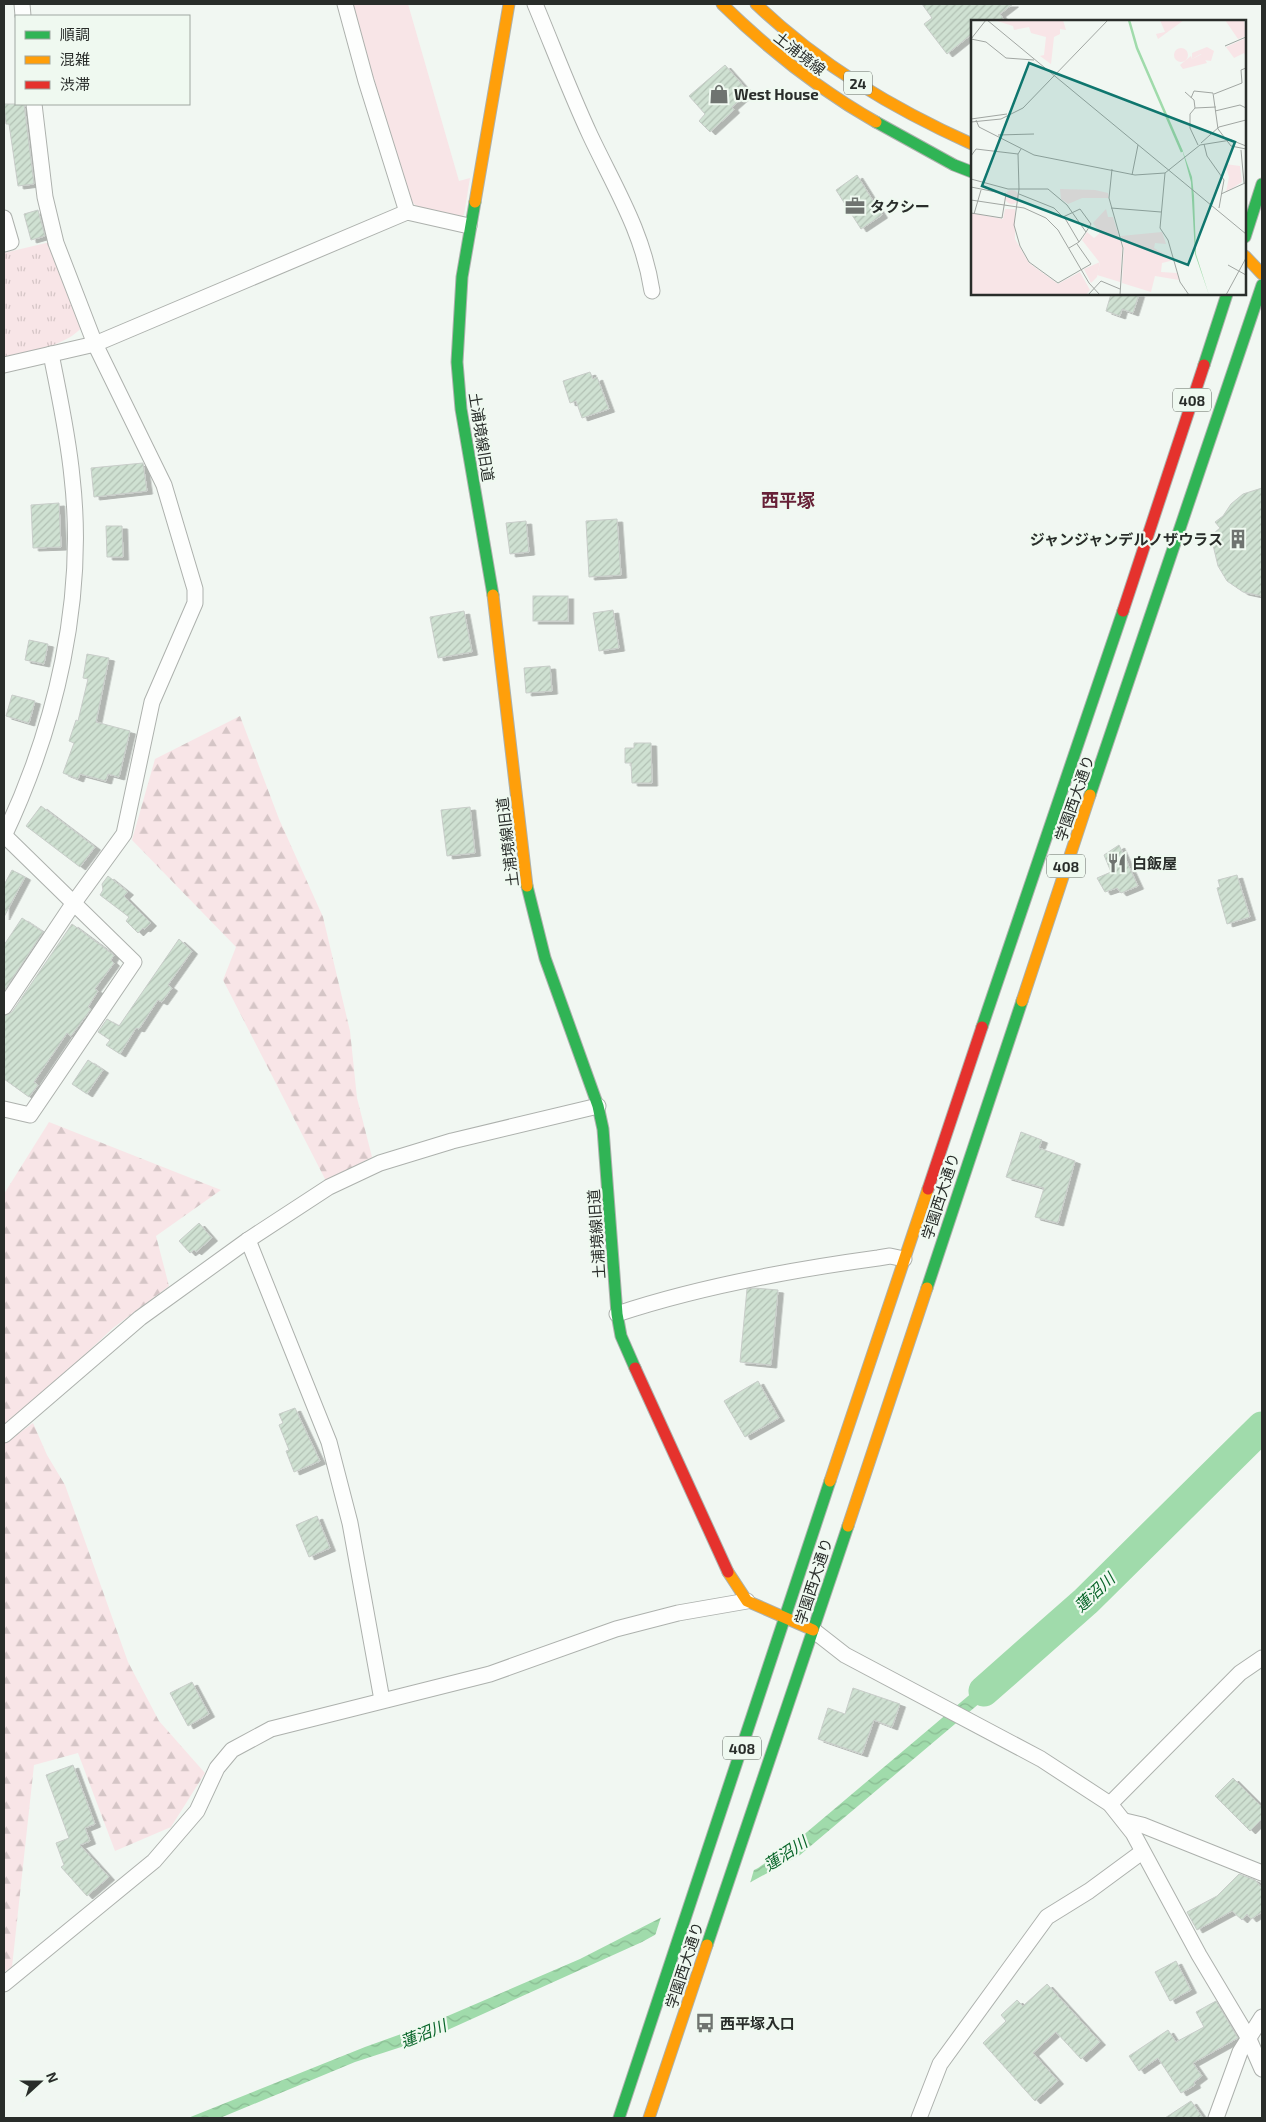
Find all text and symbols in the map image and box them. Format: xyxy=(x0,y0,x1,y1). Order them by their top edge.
legend xyxy=(15,15,190,105)
inset map xyxy=(971,20,1246,295)
text: 順調 xyxy=(60,25,90,43)
street label: 土浦境線 xyxy=(771,27,829,79)
text: 混雑 xyxy=(60,50,90,68)
road number: 24 xyxy=(844,72,872,95)
text: 渋滞 xyxy=(60,75,90,93)
shop icon: West House xyxy=(708,83,730,105)
place label: West House xyxy=(734,85,819,103)
office icon: タクシー xyxy=(844,195,866,217)
place label: タクシー xyxy=(870,197,930,215)
road number: 408 xyxy=(1173,388,1211,412)
street label: 土浦境線旧道 xyxy=(466,391,498,483)
district label: 西平塚 xyxy=(761,489,815,511)
building icon: ジャンジャンデルノザウラス xyxy=(1227,528,1249,550)
place label: ジャンジャンデルノザウラス xyxy=(1030,530,1223,548)
street label: 学園西大通り xyxy=(1051,753,1097,843)
street label: 土浦境線旧道 xyxy=(493,796,521,888)
restaurant icon: 白飯屋 xyxy=(1106,852,1128,874)
road number: 408 xyxy=(1047,854,1085,878)
place label: 白飯屋 xyxy=(1132,854,1177,872)
street label: 学園西大通り xyxy=(918,1150,962,1242)
street label: 土浦境線旧道 xyxy=(584,1188,608,1280)
street label: 学園西大通り xyxy=(791,1535,835,1627)
water label: 蓮沼川 xyxy=(1070,1567,1119,1615)
road number: 408 xyxy=(723,1736,761,1760)
water label: 蓮沼川 xyxy=(760,1831,812,1874)
street label: 学園西大通り xyxy=(662,1919,706,2011)
bus stop icon: 西平塚入口 xyxy=(694,2012,716,2034)
water label: 蓮沼川 xyxy=(397,2014,451,2051)
place label: 西平塚入口 xyxy=(720,2014,795,2032)
north arrow xyxy=(15,2057,65,2107)
text: N xyxy=(43,2069,62,2085)

